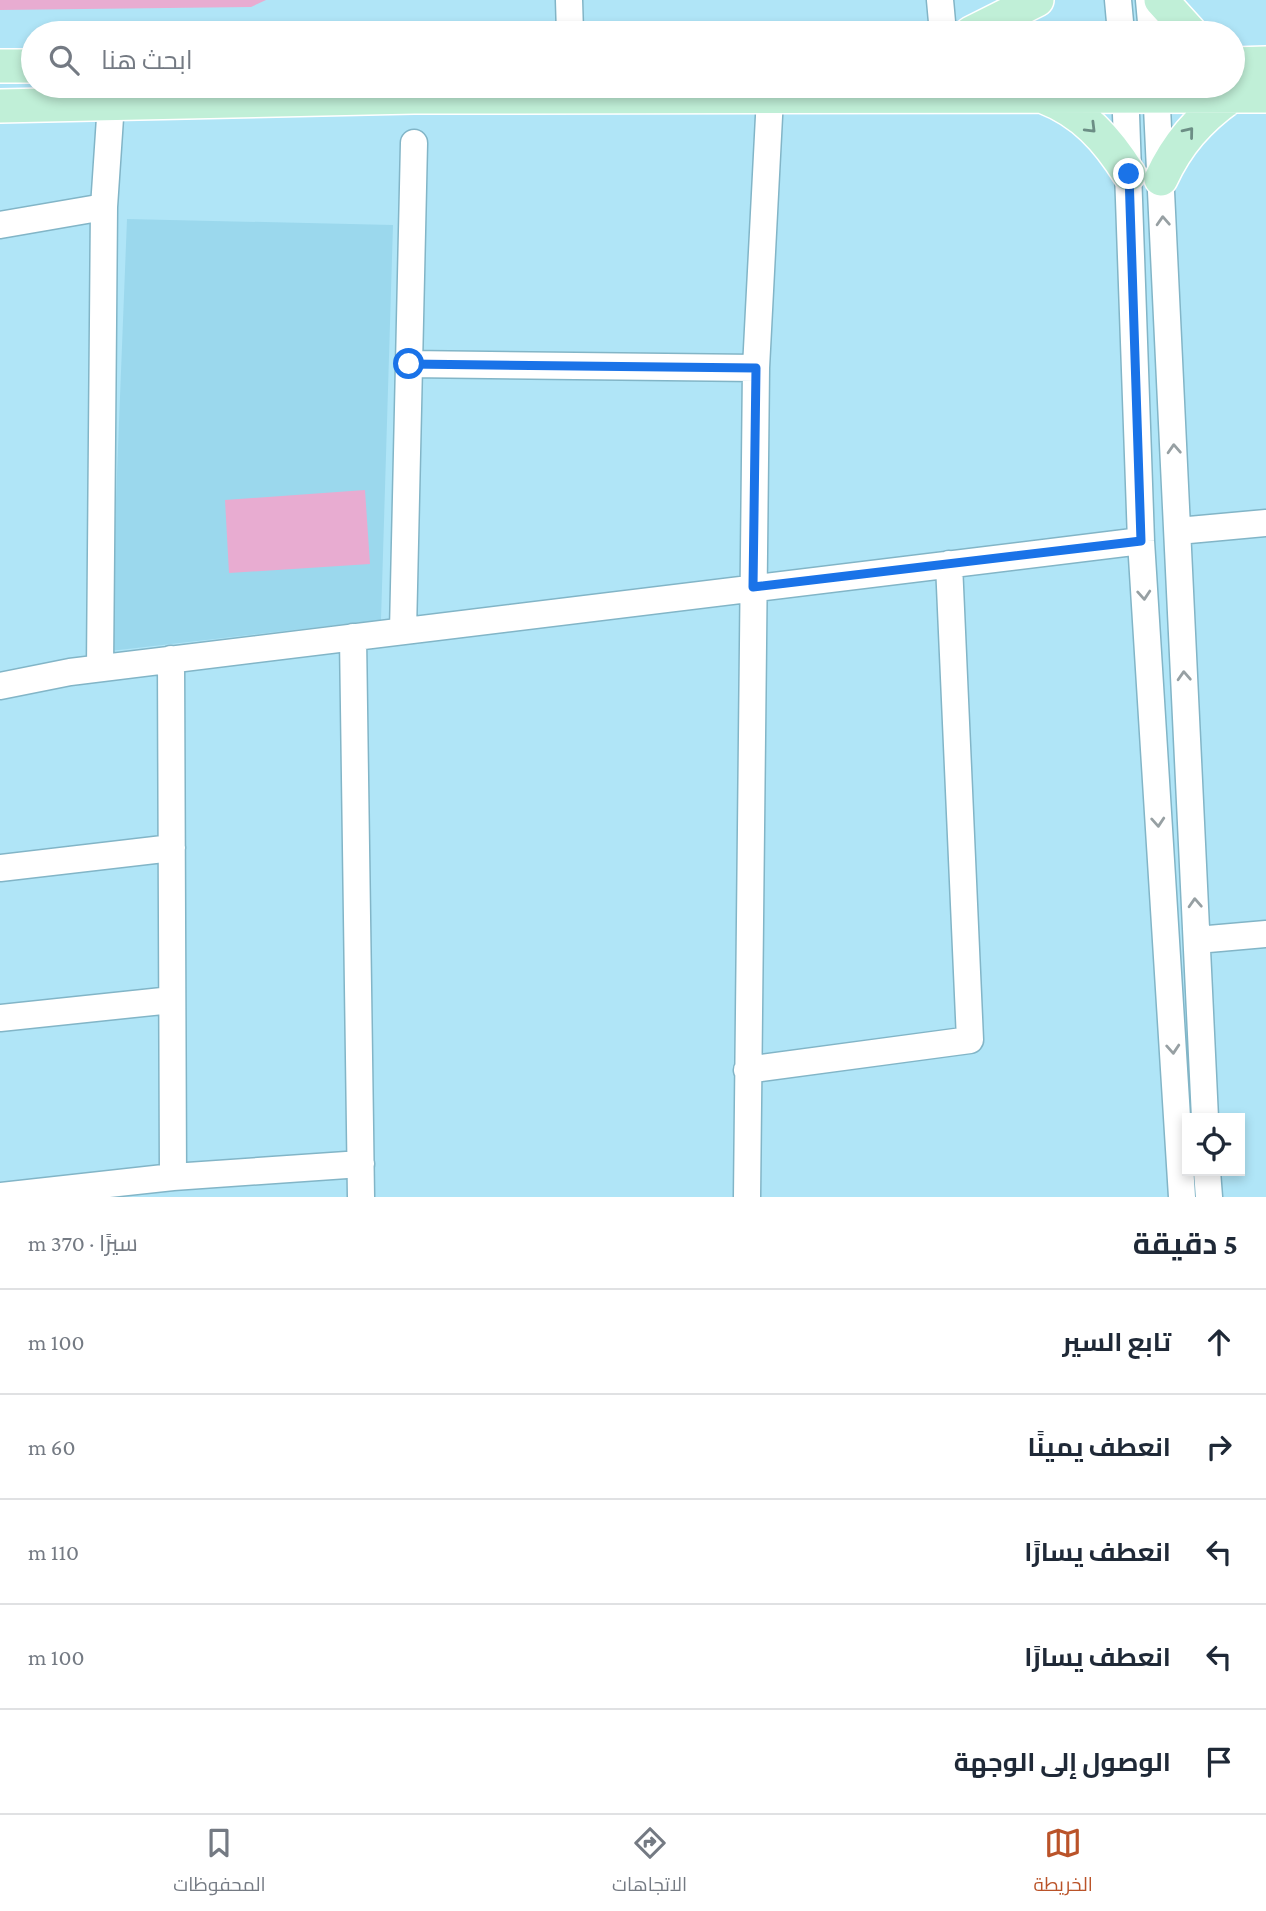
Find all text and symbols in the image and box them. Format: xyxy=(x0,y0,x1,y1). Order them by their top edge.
search box xyxy=(21,21,1245,98)
icon: search xyxy=(45,41,83,79)
text: ابحث هنا xyxy=(101,46,193,75)
one-way arrow xyxy=(1083,119,1096,132)
one-way arrow xyxy=(1181,128,1194,140)
route end xyxy=(1113,158,1144,189)
one-way arrow xyxy=(1156,216,1171,227)
route start xyxy=(393,348,424,379)
one-way arrow xyxy=(1166,443,1181,454)
one-way arrow xyxy=(1136,589,1151,600)
one-way arrow xyxy=(1177,670,1192,681)
one-way arrow xyxy=(1151,816,1166,827)
one-way arrow xyxy=(1188,897,1203,908)
one-way arrow xyxy=(1165,1043,1180,1054)
map controls xyxy=(1182,1113,1245,1176)
button: locate xyxy=(1182,1113,1245,1176)
text: 5 دقيقة xyxy=(1133,1227,1238,1260)
text: سيرًا · 370 m xyxy=(28,1230,138,1256)
icon: ahead xyxy=(1200,1323,1238,1361)
text: تابع السير xyxy=(1063,1328,1171,1357)
text: 100 m xyxy=(28,1329,84,1355)
icon: right xyxy=(1200,1428,1238,1466)
text: انعطف يمينًا xyxy=(1027,1433,1171,1462)
text: 60 m xyxy=(28,1434,76,1460)
icon: left xyxy=(1200,1533,1238,1571)
text: انعطف يسارًا xyxy=(1024,1538,1171,1567)
text: 110 m xyxy=(28,1539,79,1565)
icon: left xyxy=(1200,1638,1238,1676)
text: انعطف يسارًا xyxy=(1024,1643,1171,1672)
text: 100 m xyxy=(28,1644,84,1670)
icon: arrive xyxy=(1200,1743,1238,1781)
text: الوصول إلى الوجهة xyxy=(954,1748,1171,1777)
tab: المحفوظات xyxy=(173,1824,266,1902)
tab: الاتجاهات xyxy=(612,1824,687,1902)
tab: الخريطة xyxy=(1034,1824,1093,1902)

